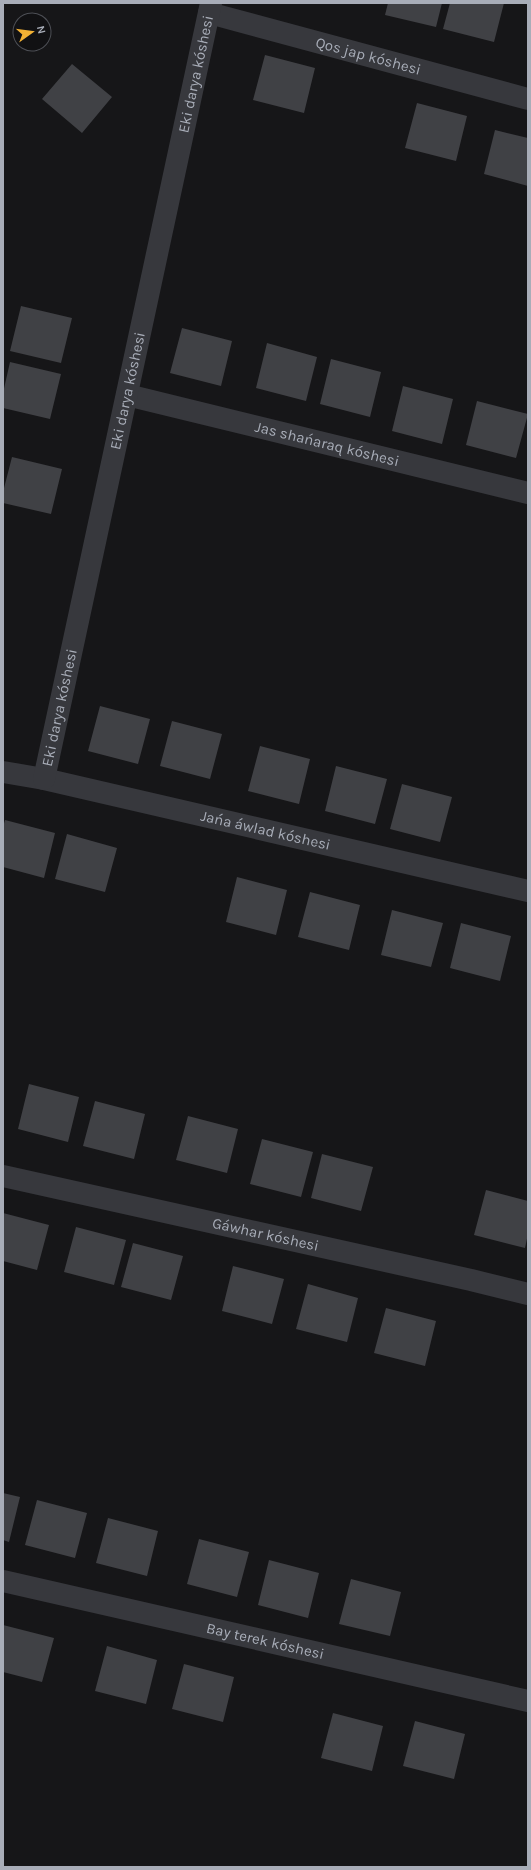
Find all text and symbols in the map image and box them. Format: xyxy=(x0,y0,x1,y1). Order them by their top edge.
north arrow xyxy=(12,12,52,52)
street label: Eki darya kóshesi xyxy=(174,14,217,135)
text: N xyxy=(34,24,48,35)
street label: Qos jap kóshesi xyxy=(314,33,423,79)
street label: Eki darya kóshesi xyxy=(106,330,149,451)
street label: Jas shańaraq kóshesi xyxy=(253,418,401,470)
street label: Eki darya kóshesi xyxy=(38,647,81,768)
street label: Jańa áwlad kóshesi xyxy=(199,807,332,854)
street label: Gáwhar kóshesi xyxy=(211,1214,321,1255)
street label: Bay terek kóshesi xyxy=(205,1619,326,1663)

